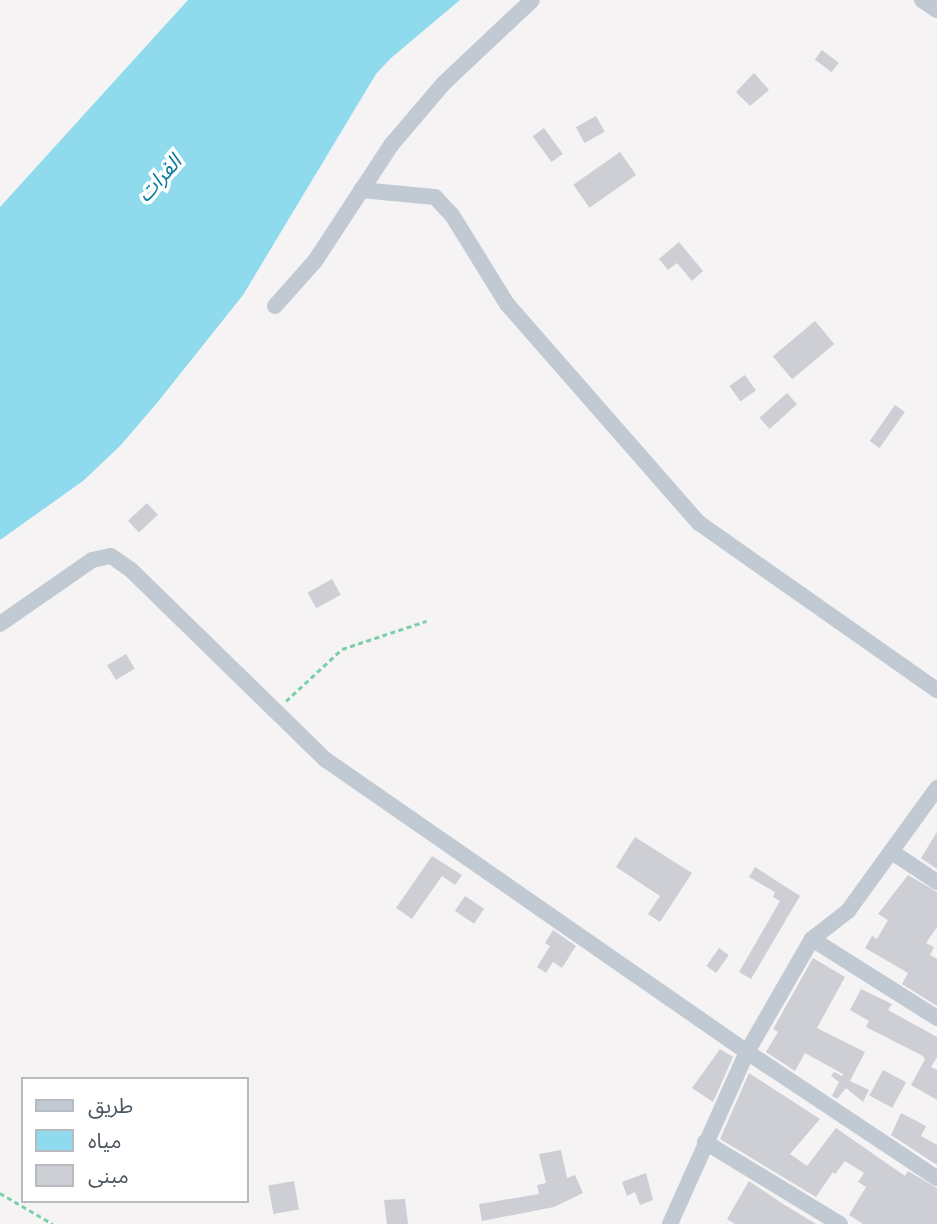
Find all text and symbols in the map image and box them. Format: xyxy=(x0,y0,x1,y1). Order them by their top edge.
water label: الفرات xyxy=(132,150,188,208)
legend xyxy=(21,1077,248,1203)
text: طريق xyxy=(88,1094,133,1119)
text: مياه xyxy=(88,1129,121,1154)
text: مبنى xyxy=(88,1164,129,1189)

